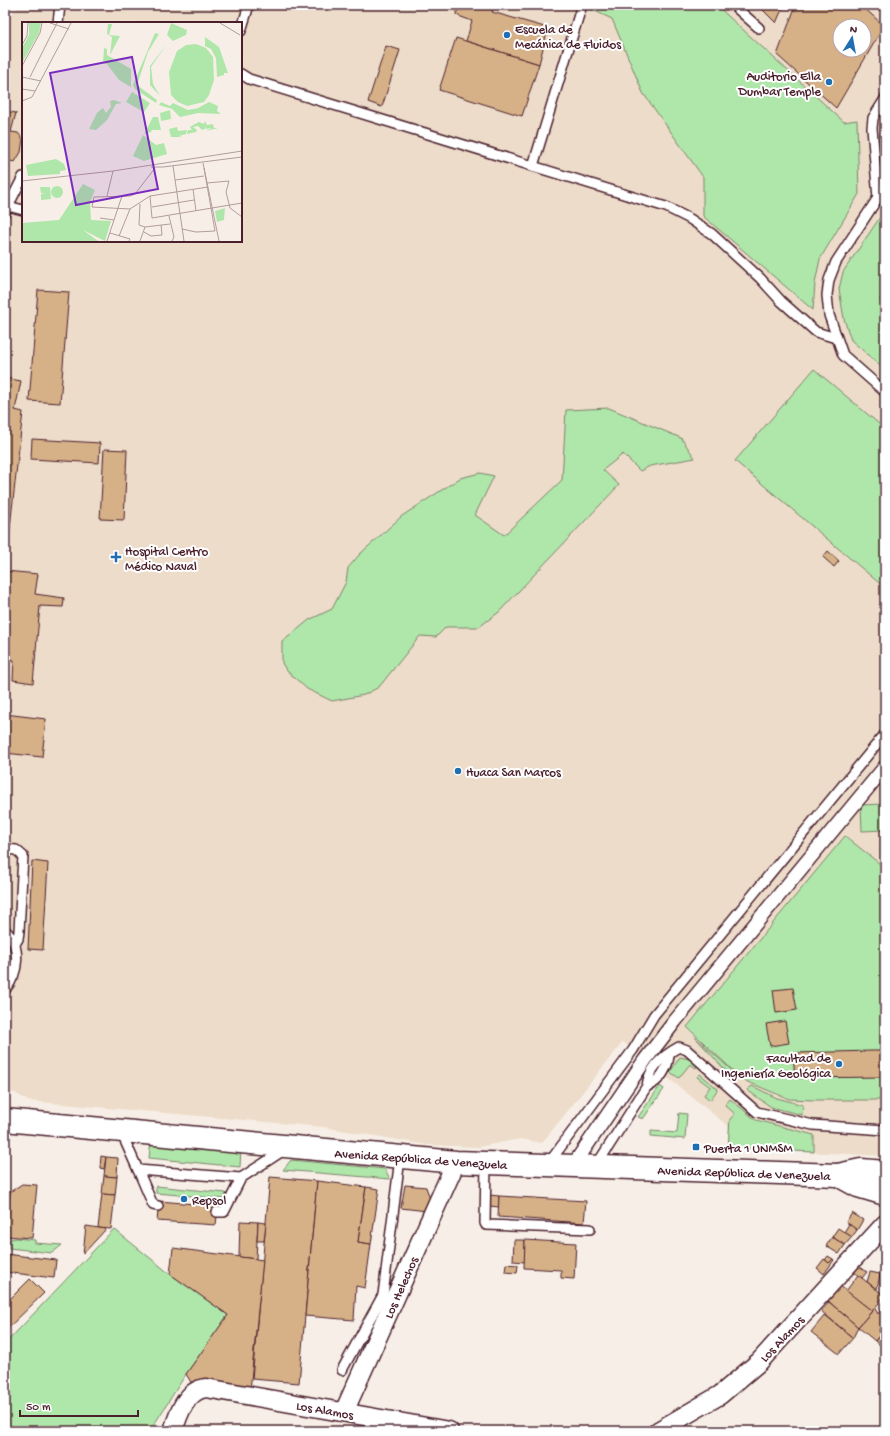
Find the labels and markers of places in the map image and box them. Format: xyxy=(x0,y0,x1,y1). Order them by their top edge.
place label: Escuela de Mecánica de Fluidos xyxy=(515,23,622,53)
marker: Escuela de Mecánica de Fluidos xyxy=(502,30,512,40)
place label: Auditorio Ella Dumbar Temple xyxy=(738,70,822,100)
marker: Auditorio Ella Dumbar Temple xyxy=(824,77,834,87)
place label: Hospital Centro Médico Naval xyxy=(125,545,208,575)
marker: Hospital Centro Médico Naval xyxy=(110,551,122,563)
marker: Huaca San Marcos xyxy=(453,766,463,776)
place label: Huaca San Marcos xyxy=(466,766,562,781)
place label: Facultad de Ingeniería Geológica xyxy=(721,1052,832,1082)
marker: Facultad de Ingeniería Geológica xyxy=(834,1059,844,1069)
marker: Puerta 1 UNMSM xyxy=(691,1142,701,1152)
place label: Puerta 1 UNMSM xyxy=(703,1142,794,1157)
marker: Repsol xyxy=(179,1194,189,1204)
place label: Repsol xyxy=(192,1194,226,1209)

